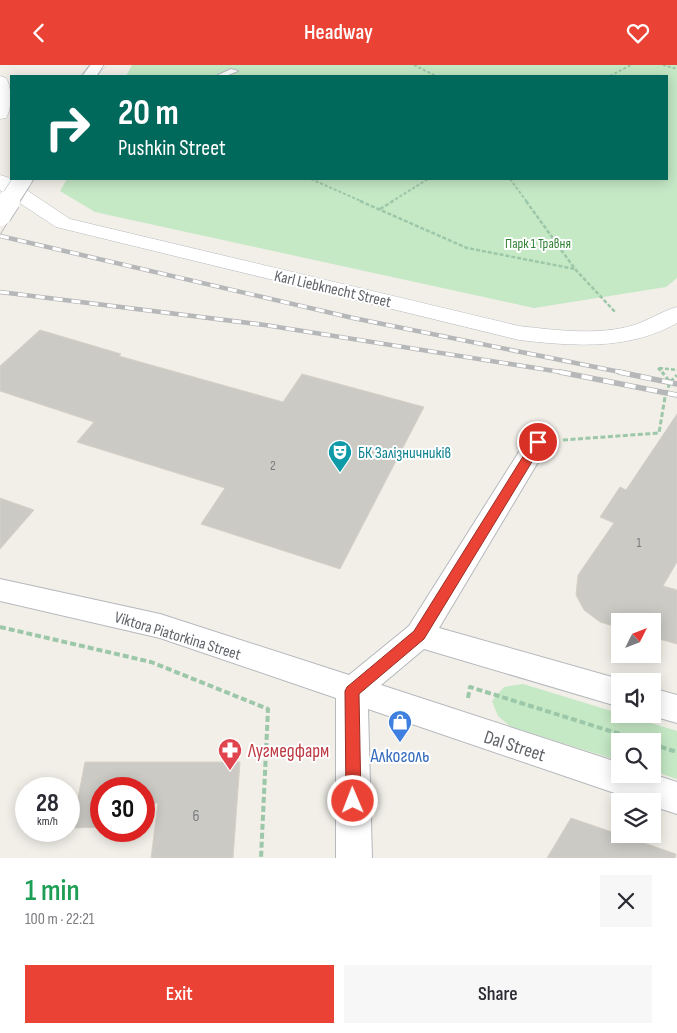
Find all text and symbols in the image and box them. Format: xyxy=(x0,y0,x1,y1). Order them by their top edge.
icon: back xyxy=(25,19,53,47)
text: Headway xyxy=(304,19,373,46)
icon: heart xyxy=(624,19,652,47)
text: 20 m xyxy=(118,92,179,135)
icon: right xyxy=(35,95,100,160)
text: Pushkin Street xyxy=(118,135,226,162)
park label: Парк 1 Травня xyxy=(505,235,571,252)
street label: Karl Liebknecht Street xyxy=(272,267,393,312)
pin xyxy=(517,421,559,463)
icon: arrive xyxy=(524,428,552,456)
theatre icon: БК Залізничників xyxy=(327,439,353,473)
place label: БК Залізничників xyxy=(358,444,451,463)
house number: 2 xyxy=(270,457,276,474)
house number: 1 xyxy=(637,534,642,551)
street label: Viktora Piatorkina Street xyxy=(112,608,243,665)
north arrow xyxy=(611,613,661,663)
map controls xyxy=(611,613,661,843)
button: sound xyxy=(611,673,661,723)
shop icon: Алкоголь xyxy=(387,709,413,743)
street label: Dal Street xyxy=(481,726,548,767)
button: search xyxy=(611,733,661,783)
pharmacy icon: Лугмедфарм xyxy=(217,737,243,771)
place label: Лугмедфарм xyxy=(247,740,329,763)
place label: Алкоголь xyxy=(370,745,429,768)
position arrow xyxy=(326,774,378,826)
speed limit sign: 30 xyxy=(90,777,155,842)
text: 28 xyxy=(36,788,59,819)
button: layers xyxy=(611,793,661,843)
house number: 6 xyxy=(192,807,200,826)
text: km/h xyxy=(37,814,58,829)
text: 1 min xyxy=(25,873,80,909)
button: close xyxy=(600,875,652,927)
text: 100 m · 22:21 xyxy=(25,910,94,929)
button: Exit xyxy=(25,965,334,1023)
button: Share xyxy=(344,965,652,1023)

